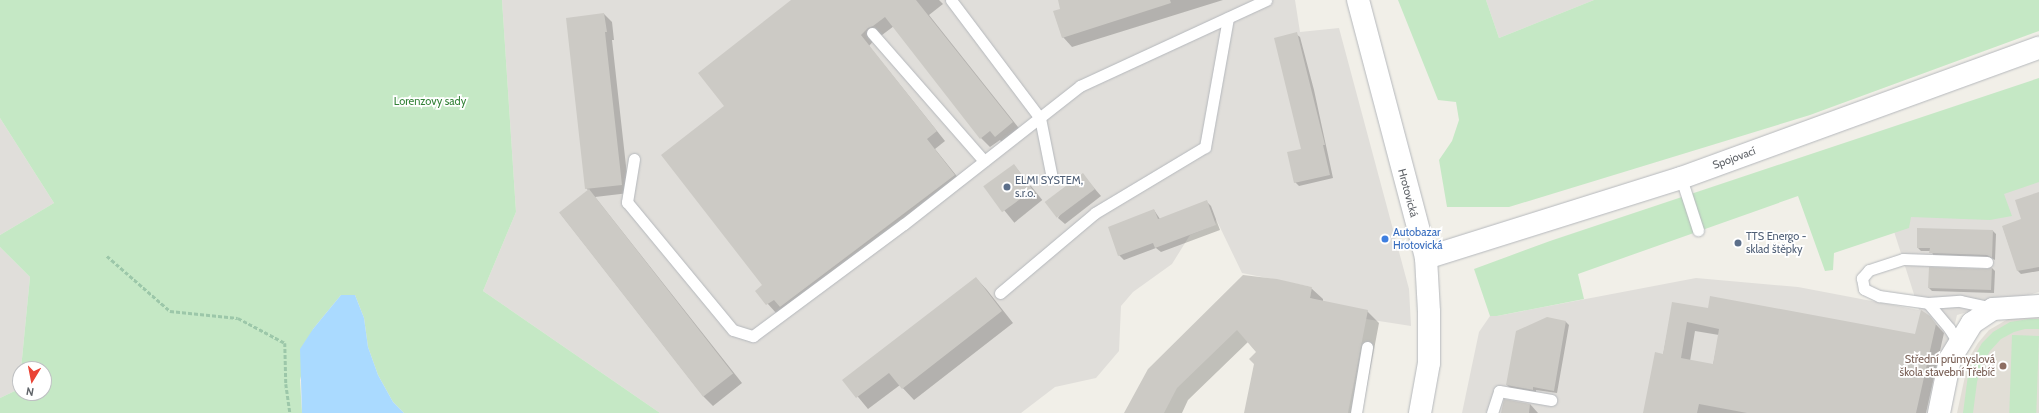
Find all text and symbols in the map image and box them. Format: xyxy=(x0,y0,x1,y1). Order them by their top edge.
park label: Lorenzovy sady xyxy=(394,94,466,108)
street label: Spojovací xyxy=(1711,144,1757,172)
street label: Hrotovická xyxy=(1395,167,1421,219)
place label: ELMI SYSTEM, s.r.o. xyxy=(1015,174,1083,200)
marker: ELMI SYSTEM, s.r.o. xyxy=(1002,182,1012,192)
place label: Autobazar Hrotovická xyxy=(1393,226,1442,252)
place label: TTS Energo - sklad štěpky xyxy=(1746,230,1806,256)
marker: Autobazar Hrotovická xyxy=(1380,234,1390,244)
marker: TTS Energo - sklad štěpky xyxy=(1733,238,1743,248)
place label: Střední průmyslová škola stavební Třebíč xyxy=(1900,353,1995,379)
north arrow xyxy=(12,361,52,401)
marker: Střední průmyslová škola stavební Třebíč xyxy=(1998,361,2008,371)
text: N xyxy=(25,384,35,399)

